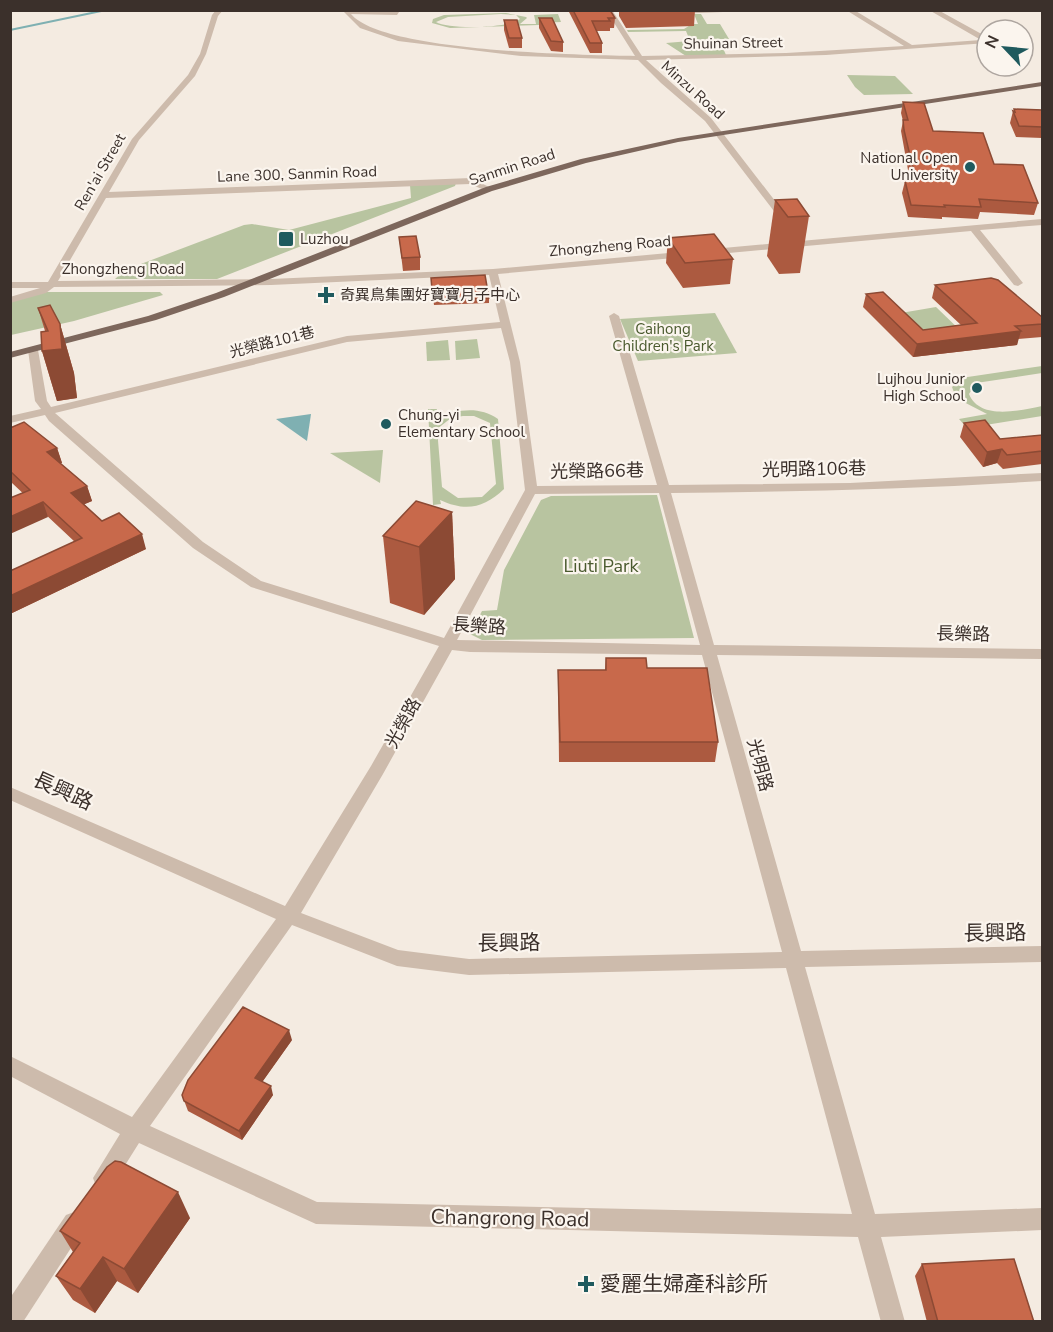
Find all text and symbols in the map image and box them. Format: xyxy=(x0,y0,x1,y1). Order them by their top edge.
north arrow xyxy=(975,18,1035,78)
street label: Shuinan Street xyxy=(683,32,784,54)
text: N xyxy=(980,32,1005,52)
street label: Minzu Road xyxy=(657,56,729,124)
street label: Ren'ai Street xyxy=(70,129,131,214)
street label: Sanmin Road xyxy=(466,144,558,190)
place label: National Open University xyxy=(860,148,958,185)
marker: National Open University xyxy=(963,160,977,174)
street label: Lane 300, Sanmin Road xyxy=(217,161,377,187)
place label: Luzhou xyxy=(300,229,349,249)
marker: Luzhou xyxy=(277,230,295,248)
street label: Zhongzheng Road xyxy=(548,231,672,261)
street label: Zhongzheng Road xyxy=(62,259,184,279)
place label: 奇異鳥集團好寶寶月子中心 xyxy=(340,285,520,305)
marker: 奇異鳥集團好寶寶月子中心 xyxy=(317,286,335,304)
park label: Caihong Children's Park xyxy=(612,319,714,356)
street label: 光榮路101巷 xyxy=(227,322,317,362)
place label: Lujhou Junior High School xyxy=(877,369,966,406)
marker: Lujhou Junior High School xyxy=(970,381,984,395)
place label: Chung-yi Elementary School xyxy=(398,405,525,442)
marker: Chung-yi Elementary School xyxy=(379,417,393,431)
street label: 光明路106巷 xyxy=(762,456,866,482)
street label: 光榮路66巷 xyxy=(550,458,644,484)
park label: Liuti Park xyxy=(563,554,640,578)
street label: 長樂路 xyxy=(451,612,507,640)
street label: 長樂路 xyxy=(936,622,990,646)
street label: 光榮路 xyxy=(379,694,427,752)
street label: 光明路 xyxy=(741,736,779,794)
street label: 長興路 xyxy=(29,765,97,817)
street label: 長興路 xyxy=(963,918,1027,948)
street label: 長興路 xyxy=(477,928,541,958)
street label: Changrong Road xyxy=(430,1203,590,1233)
place label: 愛麗生婦產科診所 xyxy=(600,1270,768,1298)
marker: 愛麗生婦產科診所 xyxy=(577,1275,595,1293)

